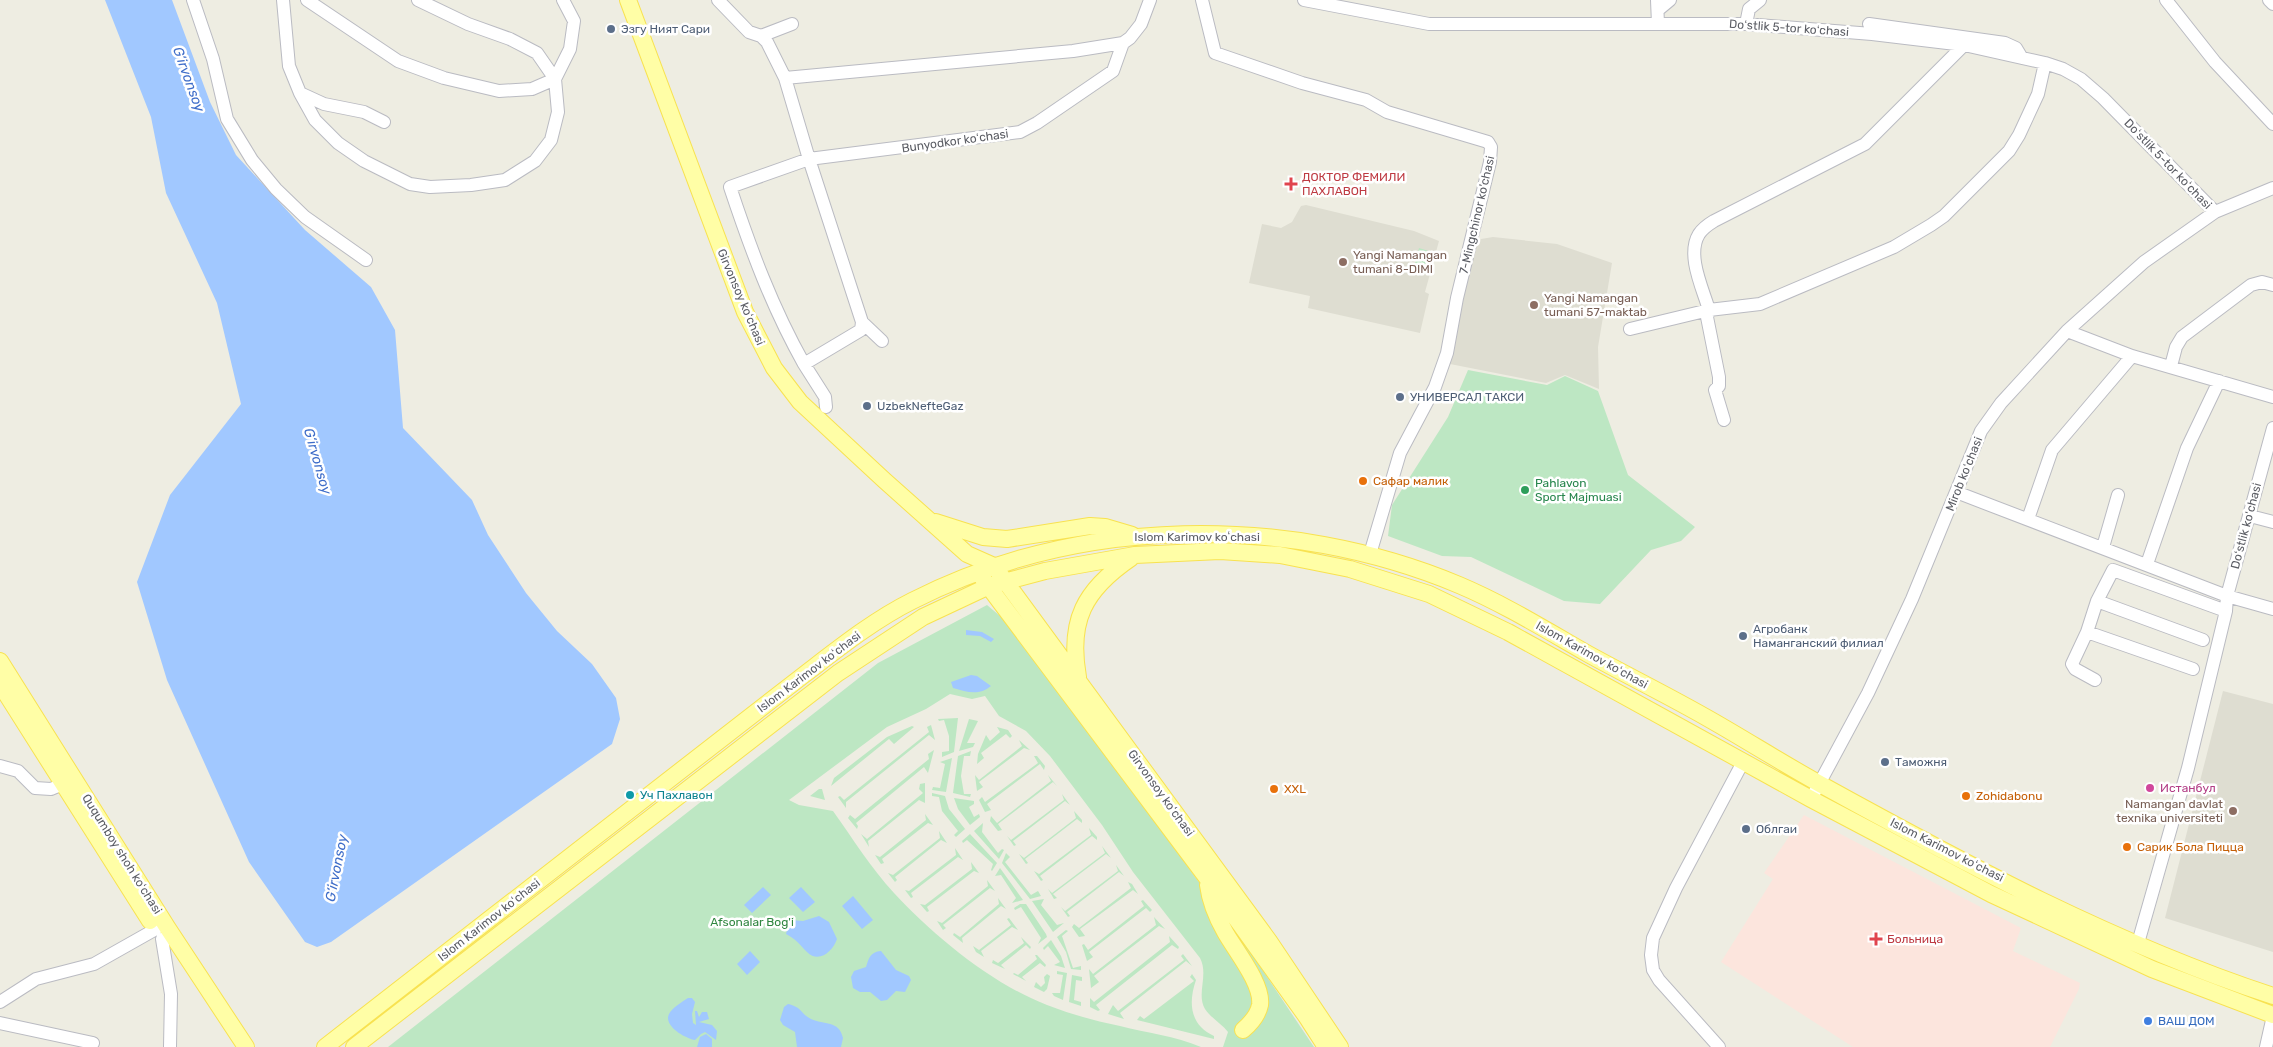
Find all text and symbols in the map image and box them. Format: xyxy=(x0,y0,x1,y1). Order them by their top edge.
street label: Doʻstlik 5-tor koʻchasi xyxy=(1729,17,1849,39)
place label: Эзгу Ният Сари xyxy=(621,22,710,36)
marker: Эзгу Ният Сари xyxy=(605,23,617,35)
water label: G‘irvonsoy xyxy=(169,44,209,115)
street label: Doʻstlik 5-tor koʻchasi xyxy=(2121,116,2215,212)
street label: Bunyodkor koʻchasi xyxy=(901,127,1009,155)
street label: 7-Mingchinor ko'chasi xyxy=(1457,154,1497,275)
place label: ДОКТОР ФЕМИЛИ ПАХЛАВОН xyxy=(1302,170,1405,198)
marker: ДОКТОР ФЕМИЛИ ПАХЛАВОН xyxy=(1284,177,1298,191)
street label: Girvonsoy koʻchasi xyxy=(714,247,768,347)
place label: Yangi Namangan tumani 8-DIMI xyxy=(1353,248,1447,276)
marker: Yangi Namangan tumani 8-DIMI xyxy=(1337,256,1349,268)
place label: Yangi Namangan tumani 57-maktab xyxy=(1544,291,1647,319)
marker: Yangi Namangan tumani 57-maktab xyxy=(1528,299,1540,311)
place label: УНИВЕРСАЛ ТАКСИ xyxy=(1410,390,1524,404)
marker: УНИВЕРСАЛ ТАКСИ xyxy=(1394,391,1406,403)
place label: UzbekNefteGaz xyxy=(877,399,964,413)
marker: UzbekNefteGaz xyxy=(861,400,873,412)
water label: G‘irvonsoy xyxy=(300,426,335,497)
street label: Mirob koʻchasi xyxy=(1943,435,1985,513)
place label: Сафар малик xyxy=(1373,474,1449,488)
marker: Сафар малик xyxy=(1357,475,1369,487)
place label: Pahlavon Sport Majmuasi xyxy=(1535,476,1622,504)
street label: Doʻstlik koʻchasi xyxy=(2228,481,2264,571)
marker: Pahlavon Sport Majmuasi xyxy=(1519,484,1531,496)
street label: Islom Karimov koʻchasi xyxy=(1134,530,1260,544)
street label: Islom Karimov koʻchasi xyxy=(1534,618,1650,692)
place label: Агробанк Наманганский филиал xyxy=(1753,622,1884,650)
street label: Islom Karimov koʻchasi xyxy=(755,629,863,715)
marker: Агробанк Наманганский филиал xyxy=(1737,630,1749,642)
street label: Girvonsoy koʻchasi xyxy=(1125,747,1197,839)
place label: Таможня xyxy=(1895,755,1947,769)
marker: Таможня xyxy=(1879,756,1891,768)
place label: Истанбул xyxy=(2160,781,2216,795)
place label: XXL xyxy=(1284,782,1306,796)
marker: Истанбул xyxy=(2144,782,2156,794)
marker: XXL xyxy=(1268,783,1280,795)
place label: Уч Пахлавон xyxy=(640,788,713,802)
marker: Уч Пахлавон xyxy=(624,789,636,801)
place label: Zohidabonu xyxy=(1976,789,2042,803)
marker: Zohidabonu xyxy=(1960,790,1972,802)
street label: Ququmboy shoh koʻchasi xyxy=(79,791,165,917)
place label: Namangan davlat texnika universiteti xyxy=(2116,797,2223,825)
marker: Namangan davlat texnika universiteti xyxy=(2227,805,2239,817)
street label: Islom Karimov koʻchasi xyxy=(1888,815,2006,885)
place label: Облгаи xyxy=(1756,822,1797,836)
marker: Облгаи xyxy=(1740,823,1752,835)
water label: G‘irvonsoy xyxy=(322,832,352,903)
place label: Сарик Бола Пицца xyxy=(2137,840,2244,854)
marker: Сарик Бола Пицца xyxy=(2121,841,2133,853)
street label: Islom Karimov koʻchasi xyxy=(435,876,543,964)
park label: Afsonalar Bog'i xyxy=(710,915,794,929)
marker: Больница xyxy=(1869,932,1883,946)
place label: Больница xyxy=(1887,932,1943,946)
place label: ВАШ ДОМ xyxy=(2158,1014,2215,1028)
marker: ВАШ ДОМ xyxy=(2142,1015,2154,1027)

